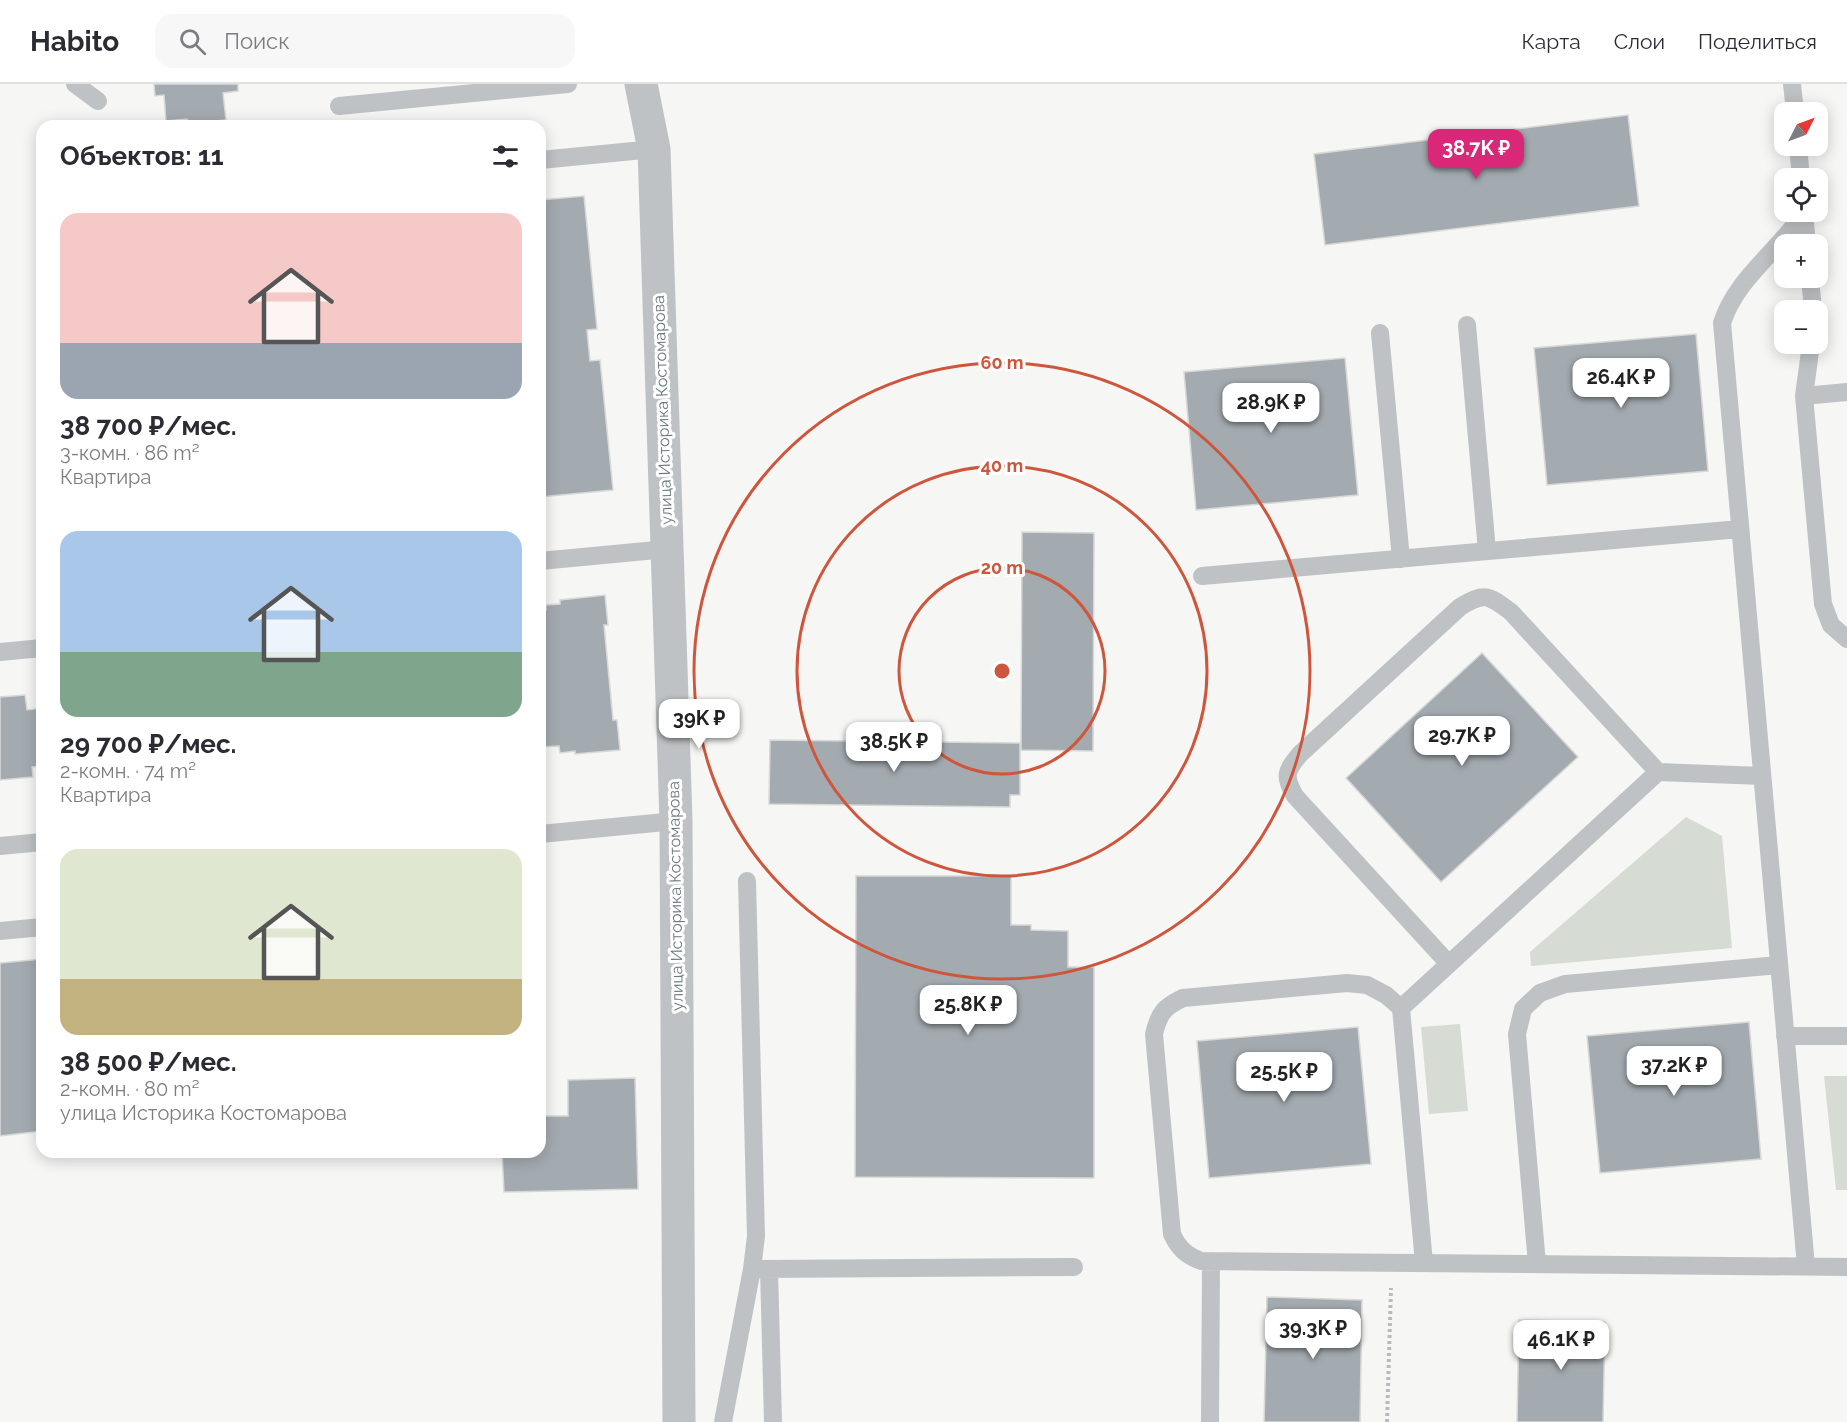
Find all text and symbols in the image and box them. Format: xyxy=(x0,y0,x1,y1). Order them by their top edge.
search box xyxy=(155,14,575,68)
text: Habito xyxy=(30,25,119,58)
icon: search xyxy=(176,25,209,58)
text: Поиск xyxy=(224,28,290,54)
text: Карта xyxy=(1522,29,1581,54)
text: Слои xyxy=(1614,29,1665,54)
text: Поделиться xyxy=(1698,29,1817,54)
north arrow xyxy=(1774,102,1828,156)
map controls xyxy=(1774,102,1828,354)
pin: 38.7K ₽ xyxy=(1421,129,1531,180)
text: 38.7K ₽ xyxy=(1442,136,1510,160)
icon: filters xyxy=(489,140,522,173)
text: Объектов: 11 xyxy=(60,141,224,171)
button: locate xyxy=(1774,168,1828,222)
button: + xyxy=(1774,234,1828,288)
icon: home xyxy=(237,252,345,360)
street label: улица Историка Костомарова xyxy=(649,295,676,525)
button: − xyxy=(1774,300,1828,354)
text: 60 m xyxy=(980,352,1024,373)
pin: 26.4K ₽ xyxy=(1566,358,1676,409)
text: 26.4K ₽ xyxy=(1587,365,1655,389)
pin: 28.9K ₽ xyxy=(1216,383,1326,434)
text: 28.9K ₽ xyxy=(1236,390,1306,414)
text: 38 700 ₽/мес. xyxy=(60,411,237,441)
text: 3-комн. · 86 m² xyxy=(60,441,199,465)
text: 40 m xyxy=(981,455,1023,476)
text: Квартира xyxy=(60,465,151,489)
text: 20 m xyxy=(981,557,1023,578)
icon: home xyxy=(237,570,345,678)
centre of rings xyxy=(992,661,1012,681)
pin: 39K ₽ xyxy=(657,699,741,750)
text: 39K ₽ xyxy=(673,706,725,730)
pin: 29.7K ₽ xyxy=(1407,716,1517,767)
pin: 38.5K ₽ xyxy=(839,722,949,773)
text: 29.7K ₽ xyxy=(1428,723,1496,747)
text: 29 700 ₽/мес. xyxy=(60,729,236,759)
text: 38.5K ₽ xyxy=(860,729,928,753)
text: 2-комн. · 74 m² xyxy=(60,759,196,783)
street label: улица Историка Костомарова xyxy=(664,781,687,1011)
text: Квартира xyxy=(60,783,151,807)
icon: home xyxy=(237,888,345,996)
pin: 25.8K ₽ xyxy=(913,985,1023,1036)
text: 25.8K ₽ xyxy=(934,992,1002,1016)
pin: 37.2K ₽ xyxy=(1619,1046,1729,1097)
text: 38 500 ₽/мес. xyxy=(60,1047,237,1077)
pin: 25.5K ₽ xyxy=(1229,1052,1339,1103)
text: 37.2K ₽ xyxy=(1641,1053,1707,1077)
text: 25.5K ₽ xyxy=(1250,1059,1318,1083)
text: 2-комн. · 80 m² xyxy=(60,1077,199,1101)
text: улица Историка Костомарова xyxy=(60,1101,347,1125)
pin: 39.3K ₽ xyxy=(1258,1309,1368,1360)
text: 39.3K ₽ xyxy=(1279,1316,1347,1340)
pin: 46.1K ₽ xyxy=(1506,1320,1616,1371)
text: 46.1K ₽ xyxy=(1527,1327,1595,1351)

